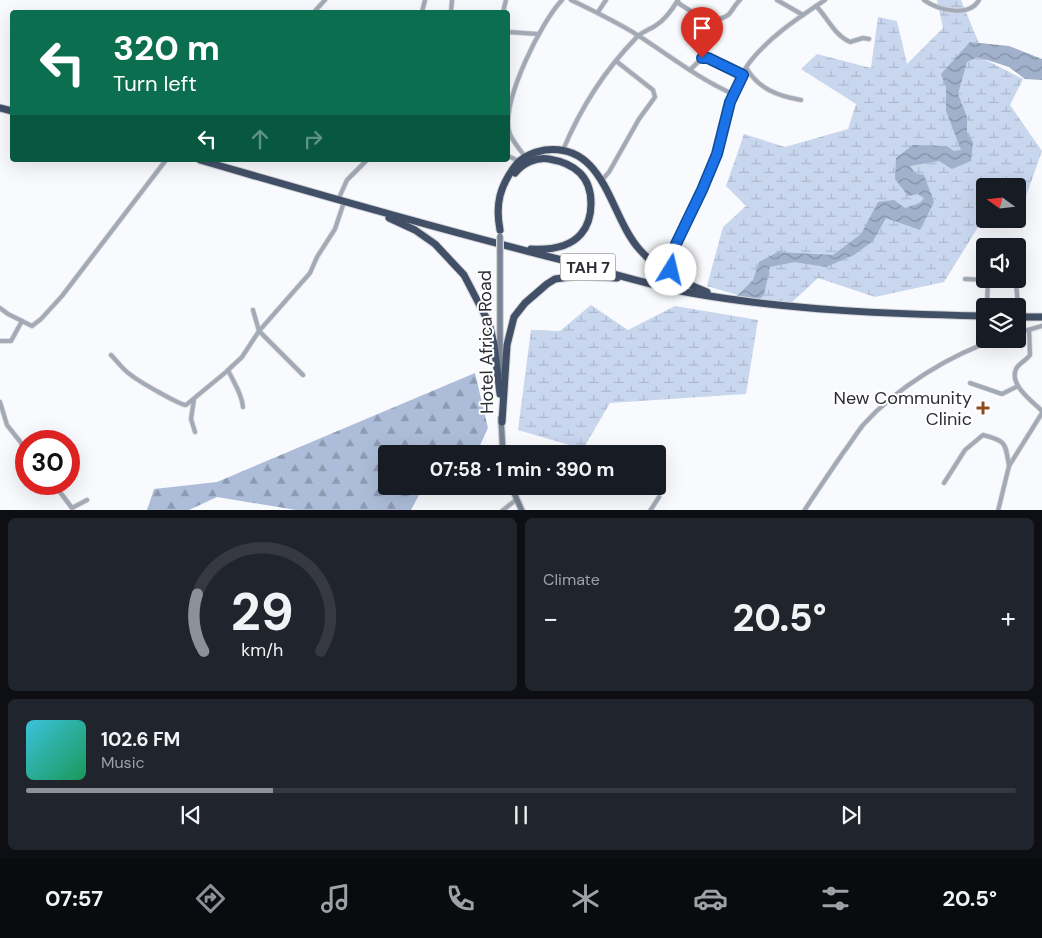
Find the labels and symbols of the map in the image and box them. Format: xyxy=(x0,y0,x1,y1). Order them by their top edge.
pin xyxy=(681,7,723,58)
north arrow xyxy=(976,178,1026,228)
position arrow xyxy=(644,243,696,295)
road number: TAH 7 xyxy=(560,253,616,280)
street label: Hotel Africa Road xyxy=(473,270,499,414)
place label: New Community Clinic xyxy=(833,386,972,431)
marker: New Community Clinic xyxy=(976,401,990,415)
speed limit sign: 30 xyxy=(15,430,80,495)

